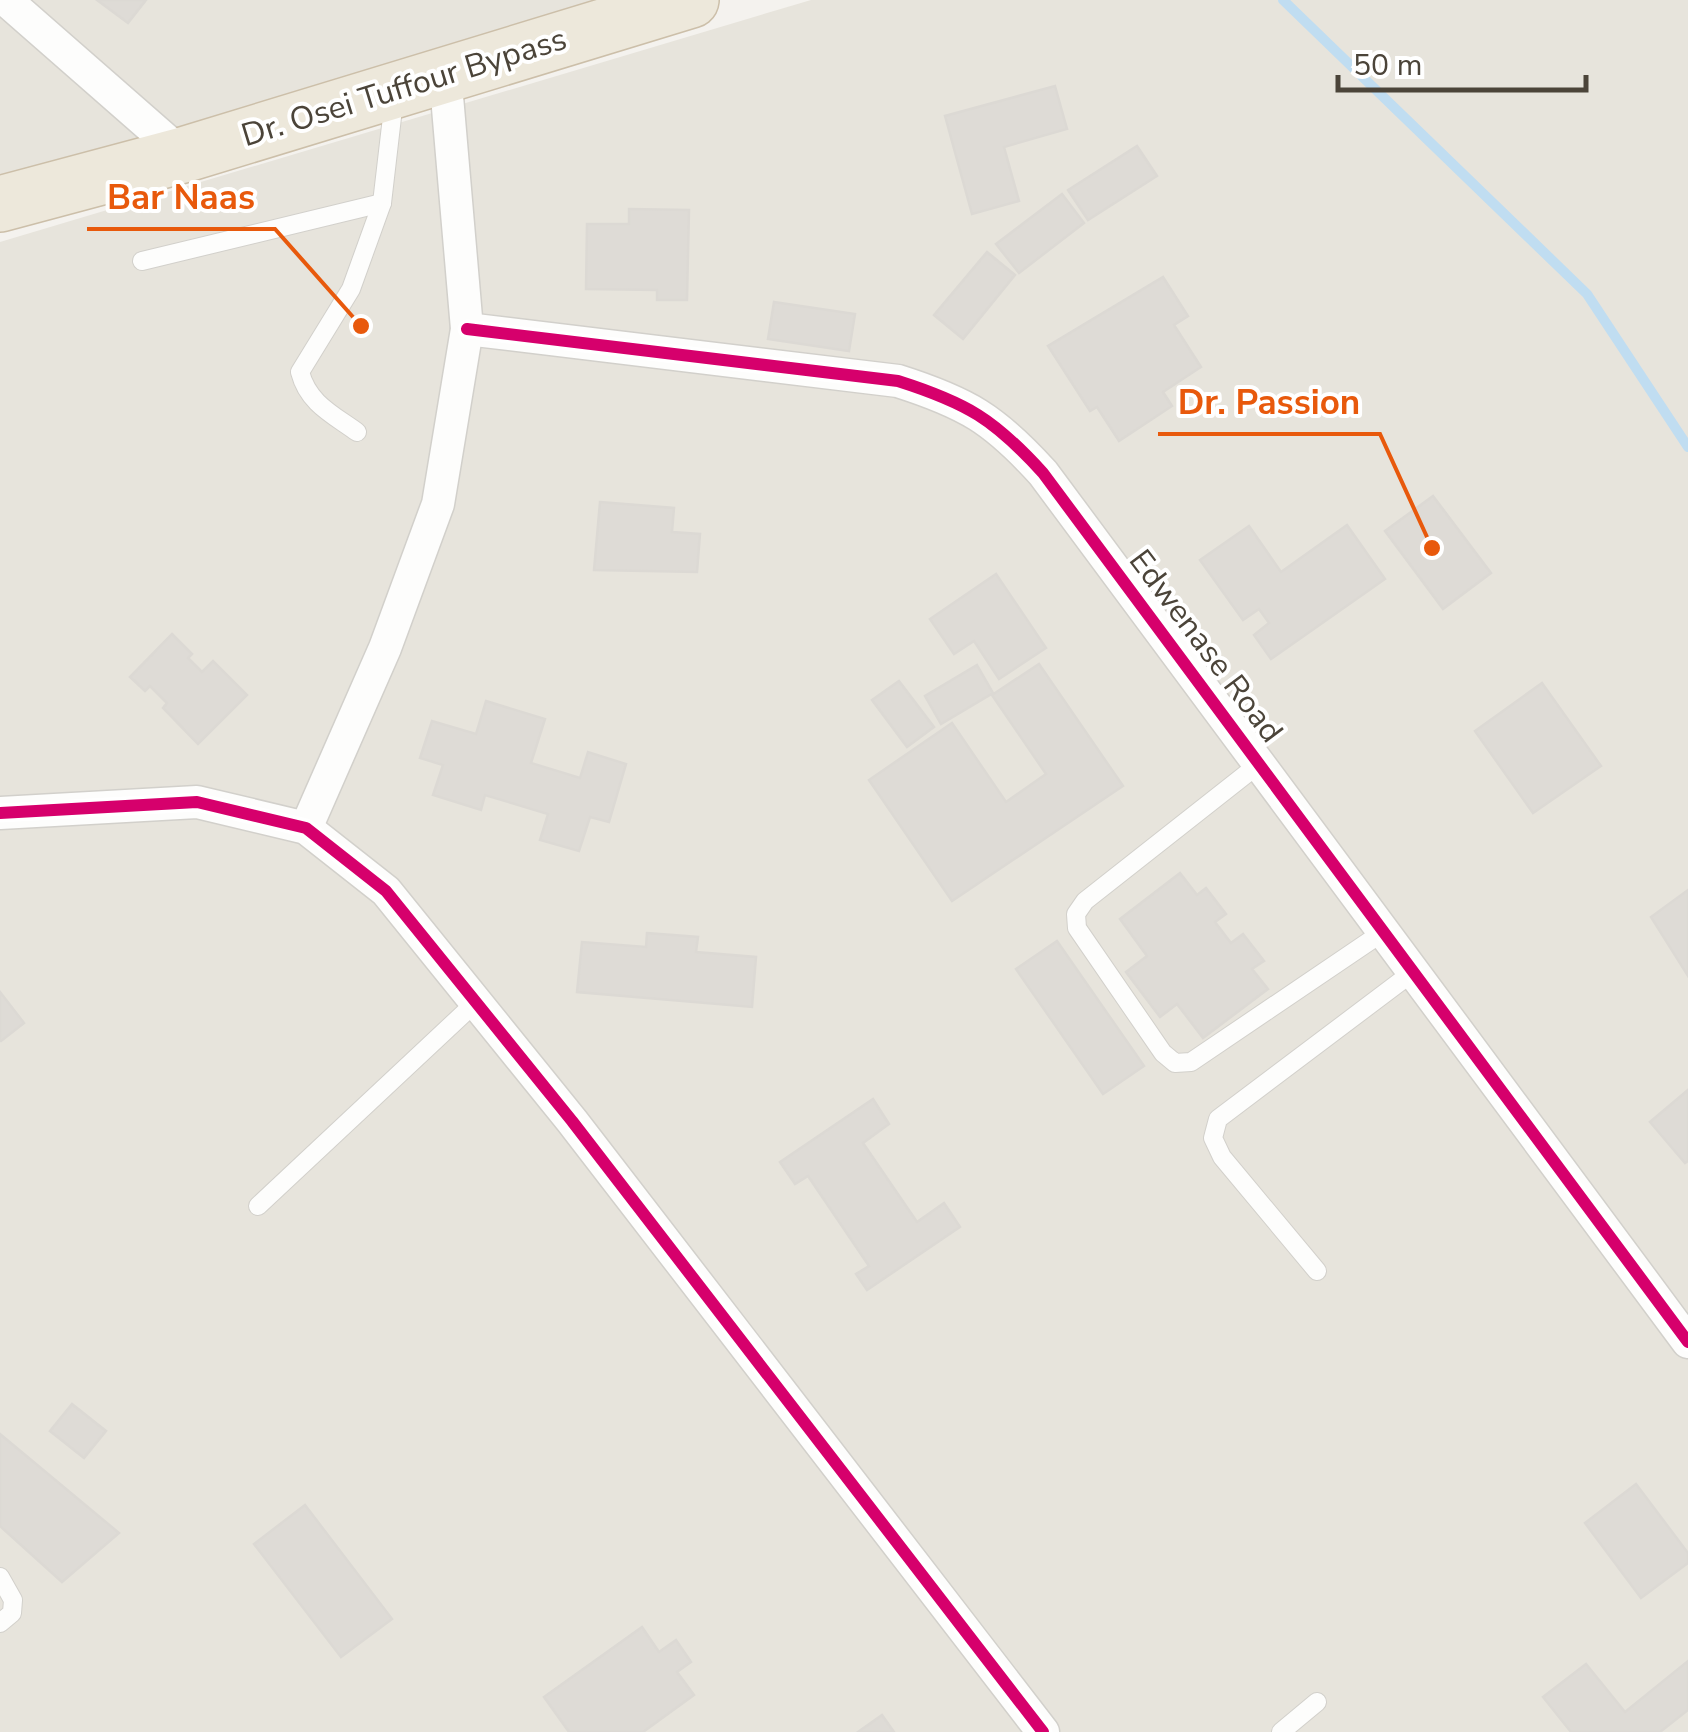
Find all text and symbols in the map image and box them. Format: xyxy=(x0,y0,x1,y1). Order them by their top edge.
street label: Dr. Osei Tuffour Bypass xyxy=(236,17,572,157)
scale bar xyxy=(1338,30,1586,92)
text: 50 m xyxy=(1353,45,1422,86)
callout: Bar Naas xyxy=(87,164,275,229)
text: Bar Naas xyxy=(107,174,255,221)
callout: Dr. Passion xyxy=(1158,369,1380,434)
text: Dr. Passion xyxy=(1178,379,1360,426)
street label: Edwenase Road xyxy=(1119,541,1293,751)

